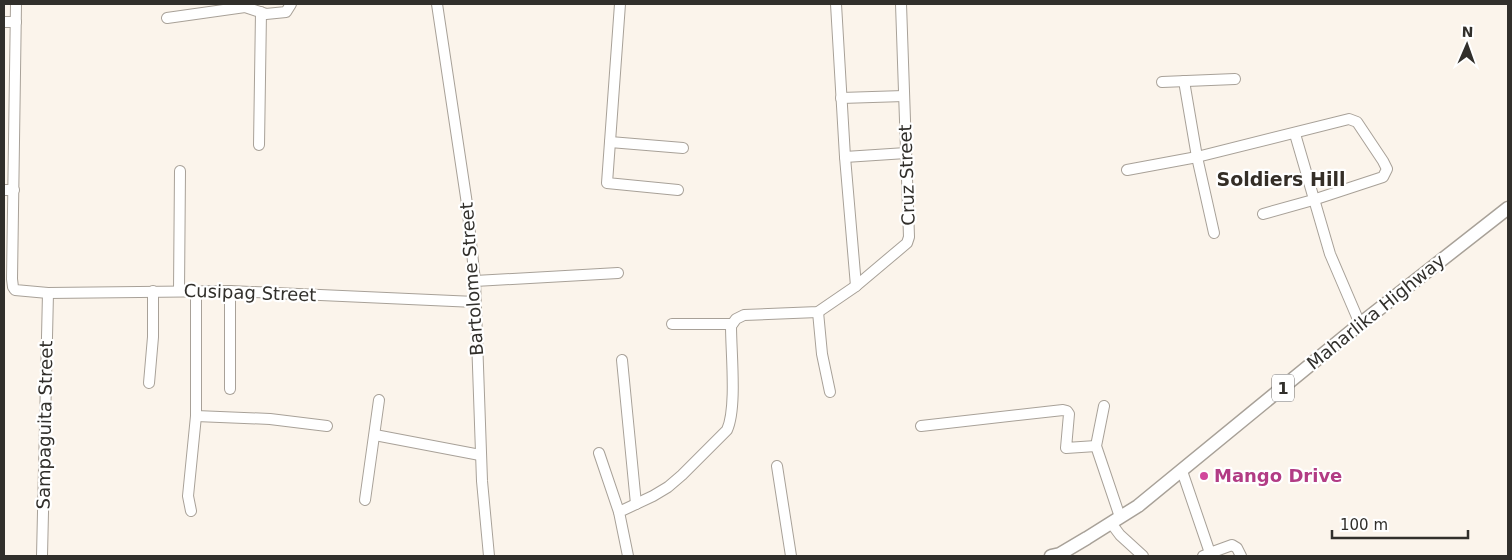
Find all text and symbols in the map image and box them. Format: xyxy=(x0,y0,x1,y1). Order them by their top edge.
north arrow xyxy=(1442,20,1492,70)
text: N xyxy=(1461,24,1474,40)
street label: Cruz Street xyxy=(894,124,919,226)
district label: Soldiers Hill xyxy=(1217,168,1345,190)
street label: Bartolome Street xyxy=(456,202,487,357)
street label: Maharlika Highway xyxy=(1303,249,1449,374)
street label: Cusipag Street xyxy=(183,280,317,305)
street label: Sampaguita Street xyxy=(33,340,56,510)
road number: 1 xyxy=(1272,374,1294,402)
place label: Mango Drive xyxy=(1214,465,1342,486)
marker: Mango Drive xyxy=(1198,470,1210,482)
scale bar xyxy=(1332,508,1468,540)
text: 100 m xyxy=(1340,516,1388,534)

